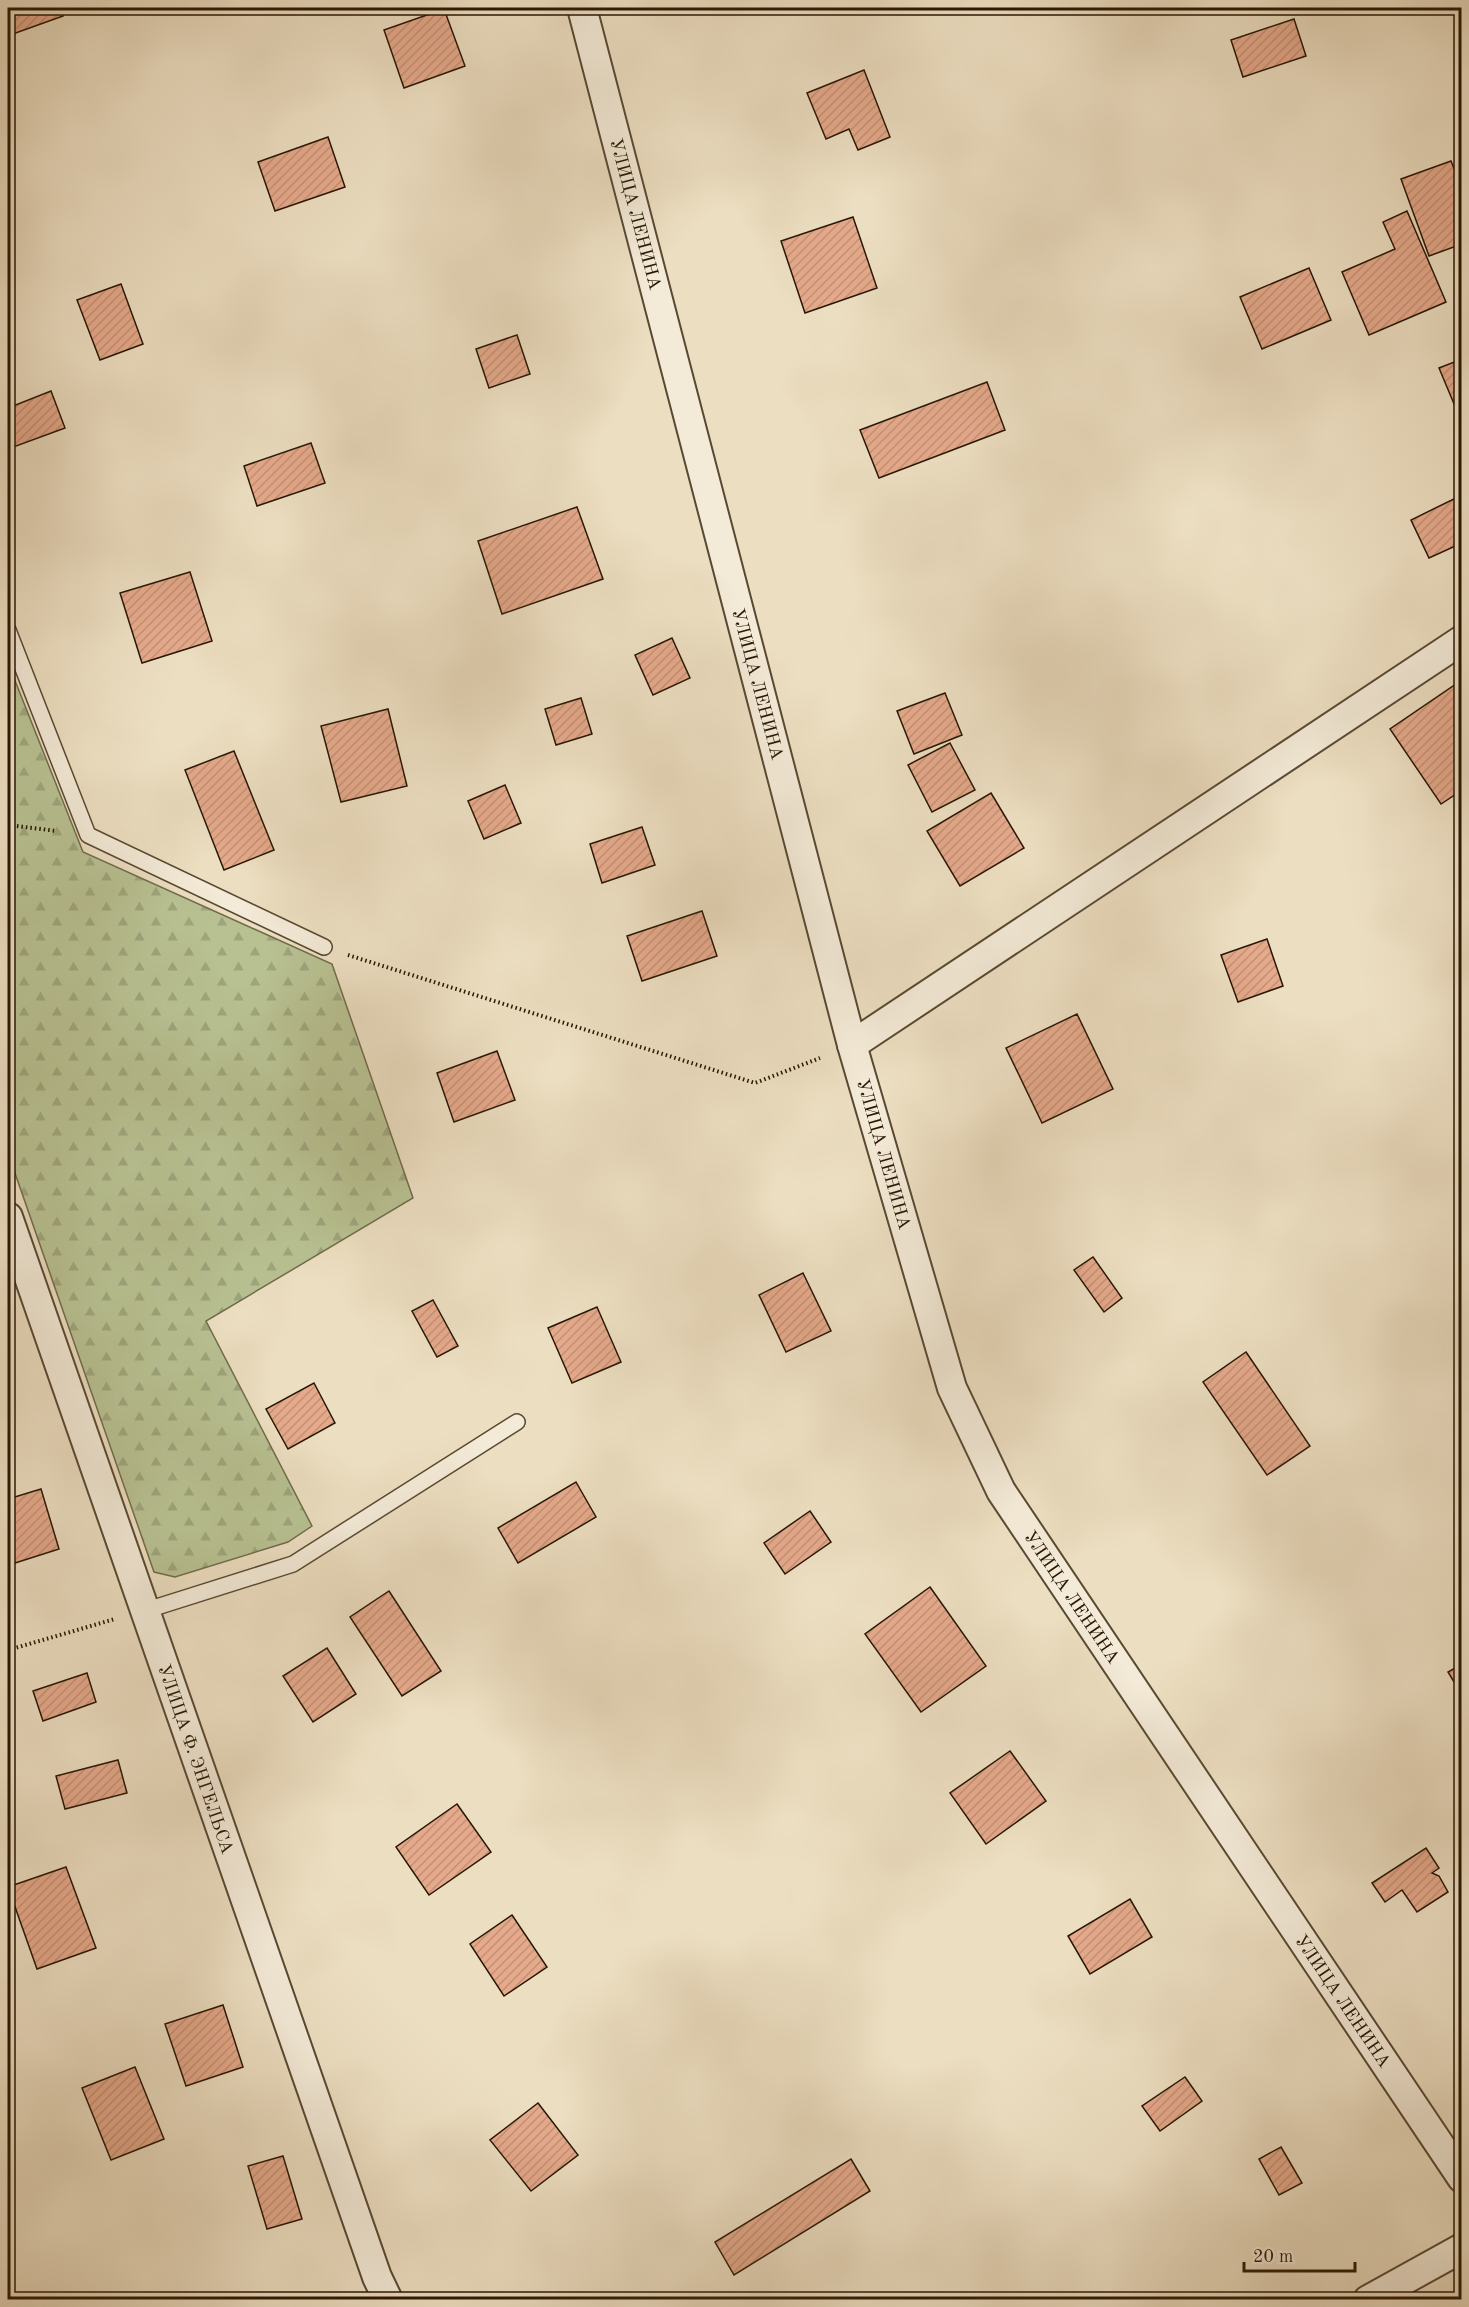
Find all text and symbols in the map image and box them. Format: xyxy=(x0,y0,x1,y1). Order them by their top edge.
street label: УЛИЦА ЛЕНИНА xyxy=(606,137,664,292)
street label: УЛИЦА ЛЕНИНА xyxy=(728,607,786,762)
street label: УЛИЦА ЛЕНИНА xyxy=(853,1077,913,1232)
street label: УЛИЦА ЛЕНИНА xyxy=(1020,1528,1122,1667)
street label: УЛИЦА Ф. ЭНГЕЛЬСА xyxy=(154,1662,236,1857)
street label: УЛИЦА ЛЕНИНА xyxy=(1291,1932,1393,2071)
scale bar xyxy=(1244,2235,1355,2273)
text: 20 m xyxy=(1253,2248,1293,2266)

